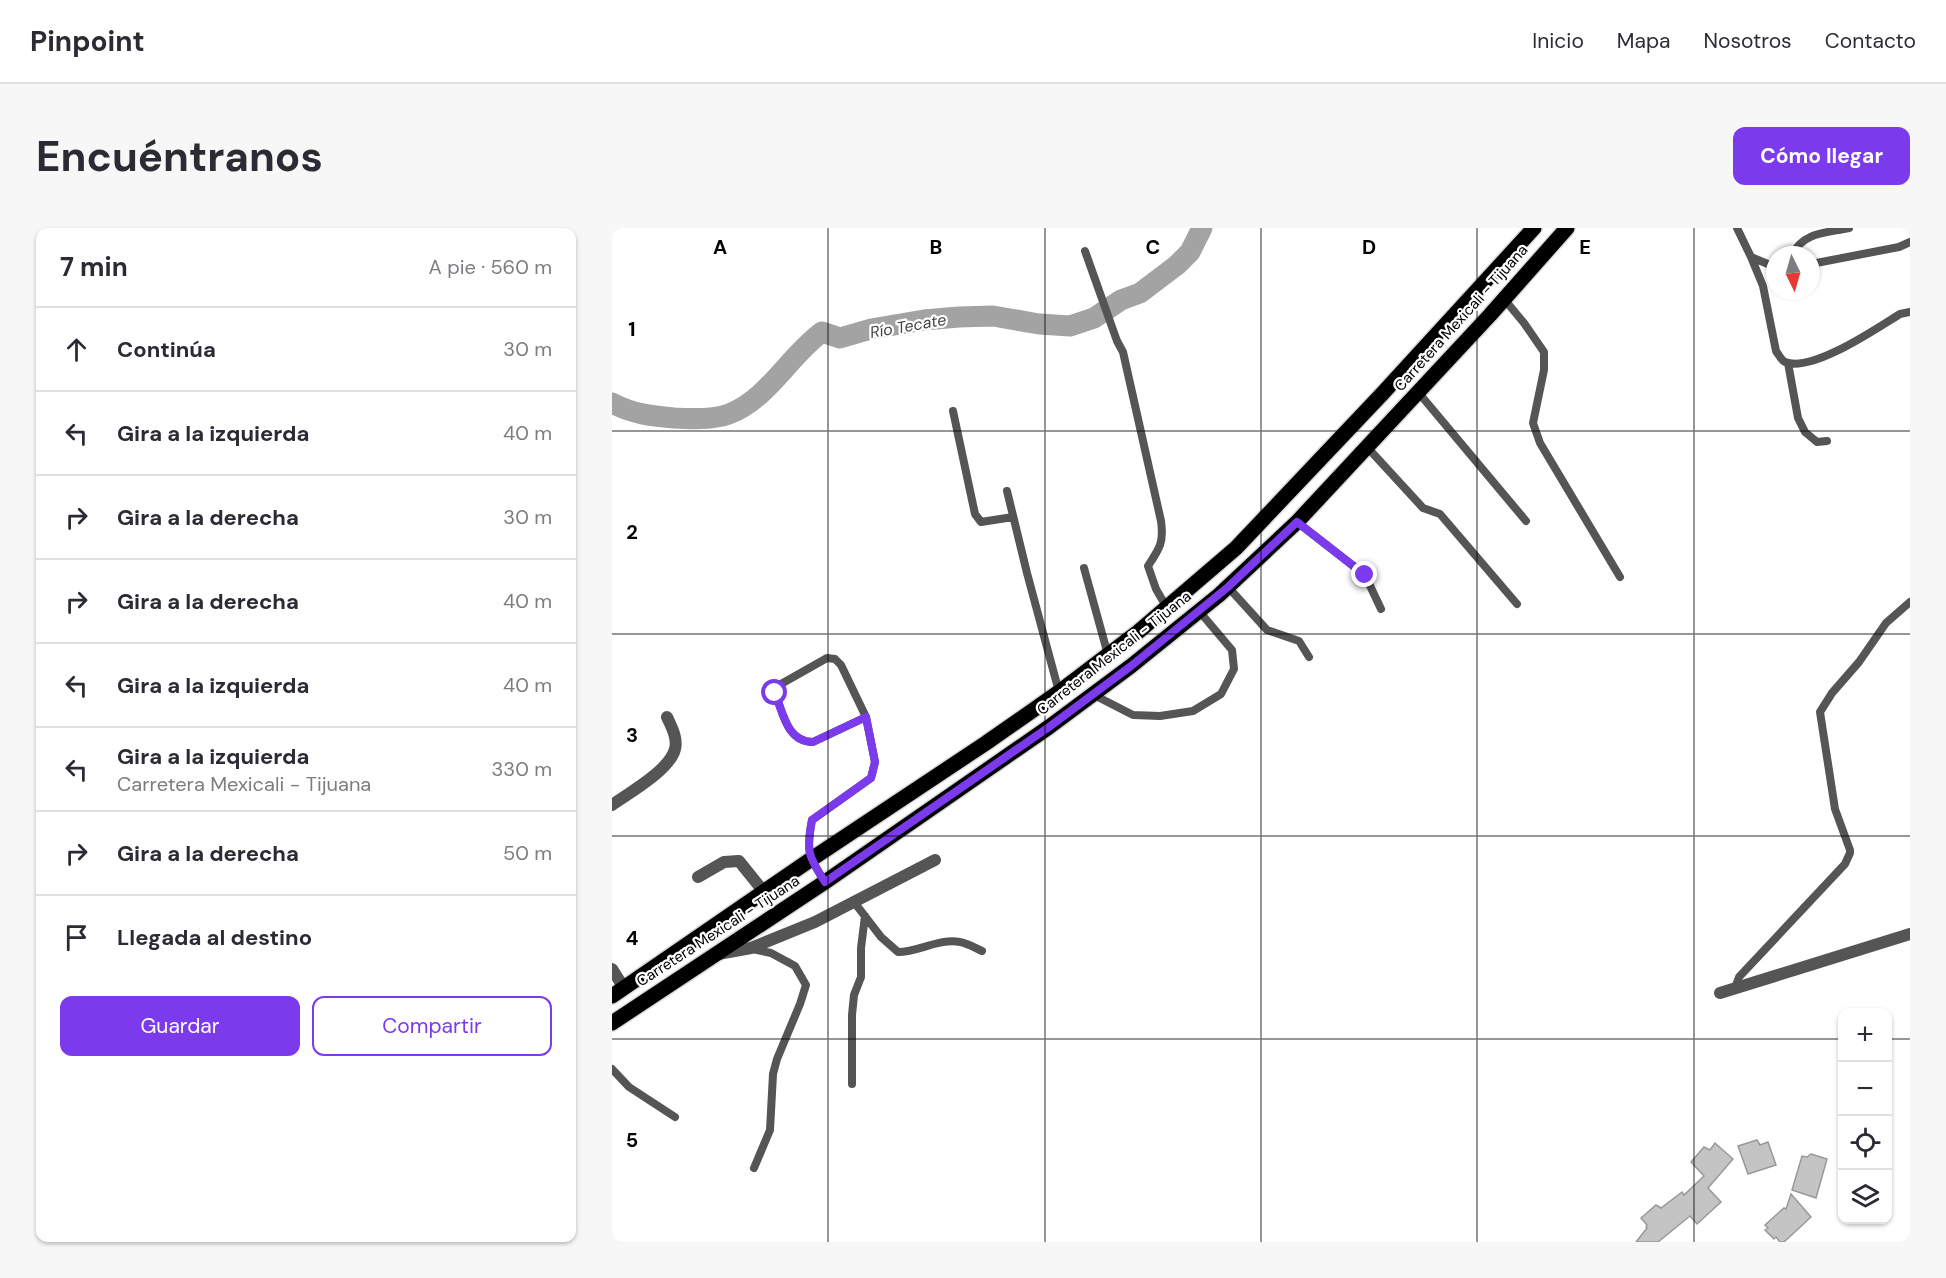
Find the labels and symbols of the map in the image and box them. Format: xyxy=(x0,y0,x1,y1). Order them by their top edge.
text: A xyxy=(713,234,727,260)
text: B xyxy=(930,234,942,260)
text: C xyxy=(1146,234,1160,260)
text: D xyxy=(1362,234,1376,260)
text: E xyxy=(1579,234,1591,260)
street label: Carretera Mexicali - Tijuana xyxy=(1390,240,1532,396)
north arrow xyxy=(1766,246,1820,300)
water label: Río Tecate xyxy=(868,309,948,343)
text: 1 xyxy=(628,316,636,342)
text: 2 xyxy=(626,519,638,545)
route end xyxy=(1351,561,1377,587)
street label: Carretera Mexicali - Tijuana xyxy=(1033,586,1195,720)
route start xyxy=(761,679,787,705)
text: 3 xyxy=(626,722,638,748)
street label: Carretera Mexicali - Tijuana xyxy=(633,871,803,991)
text: 4 xyxy=(626,925,639,951)
text: 5 xyxy=(626,1127,638,1153)

